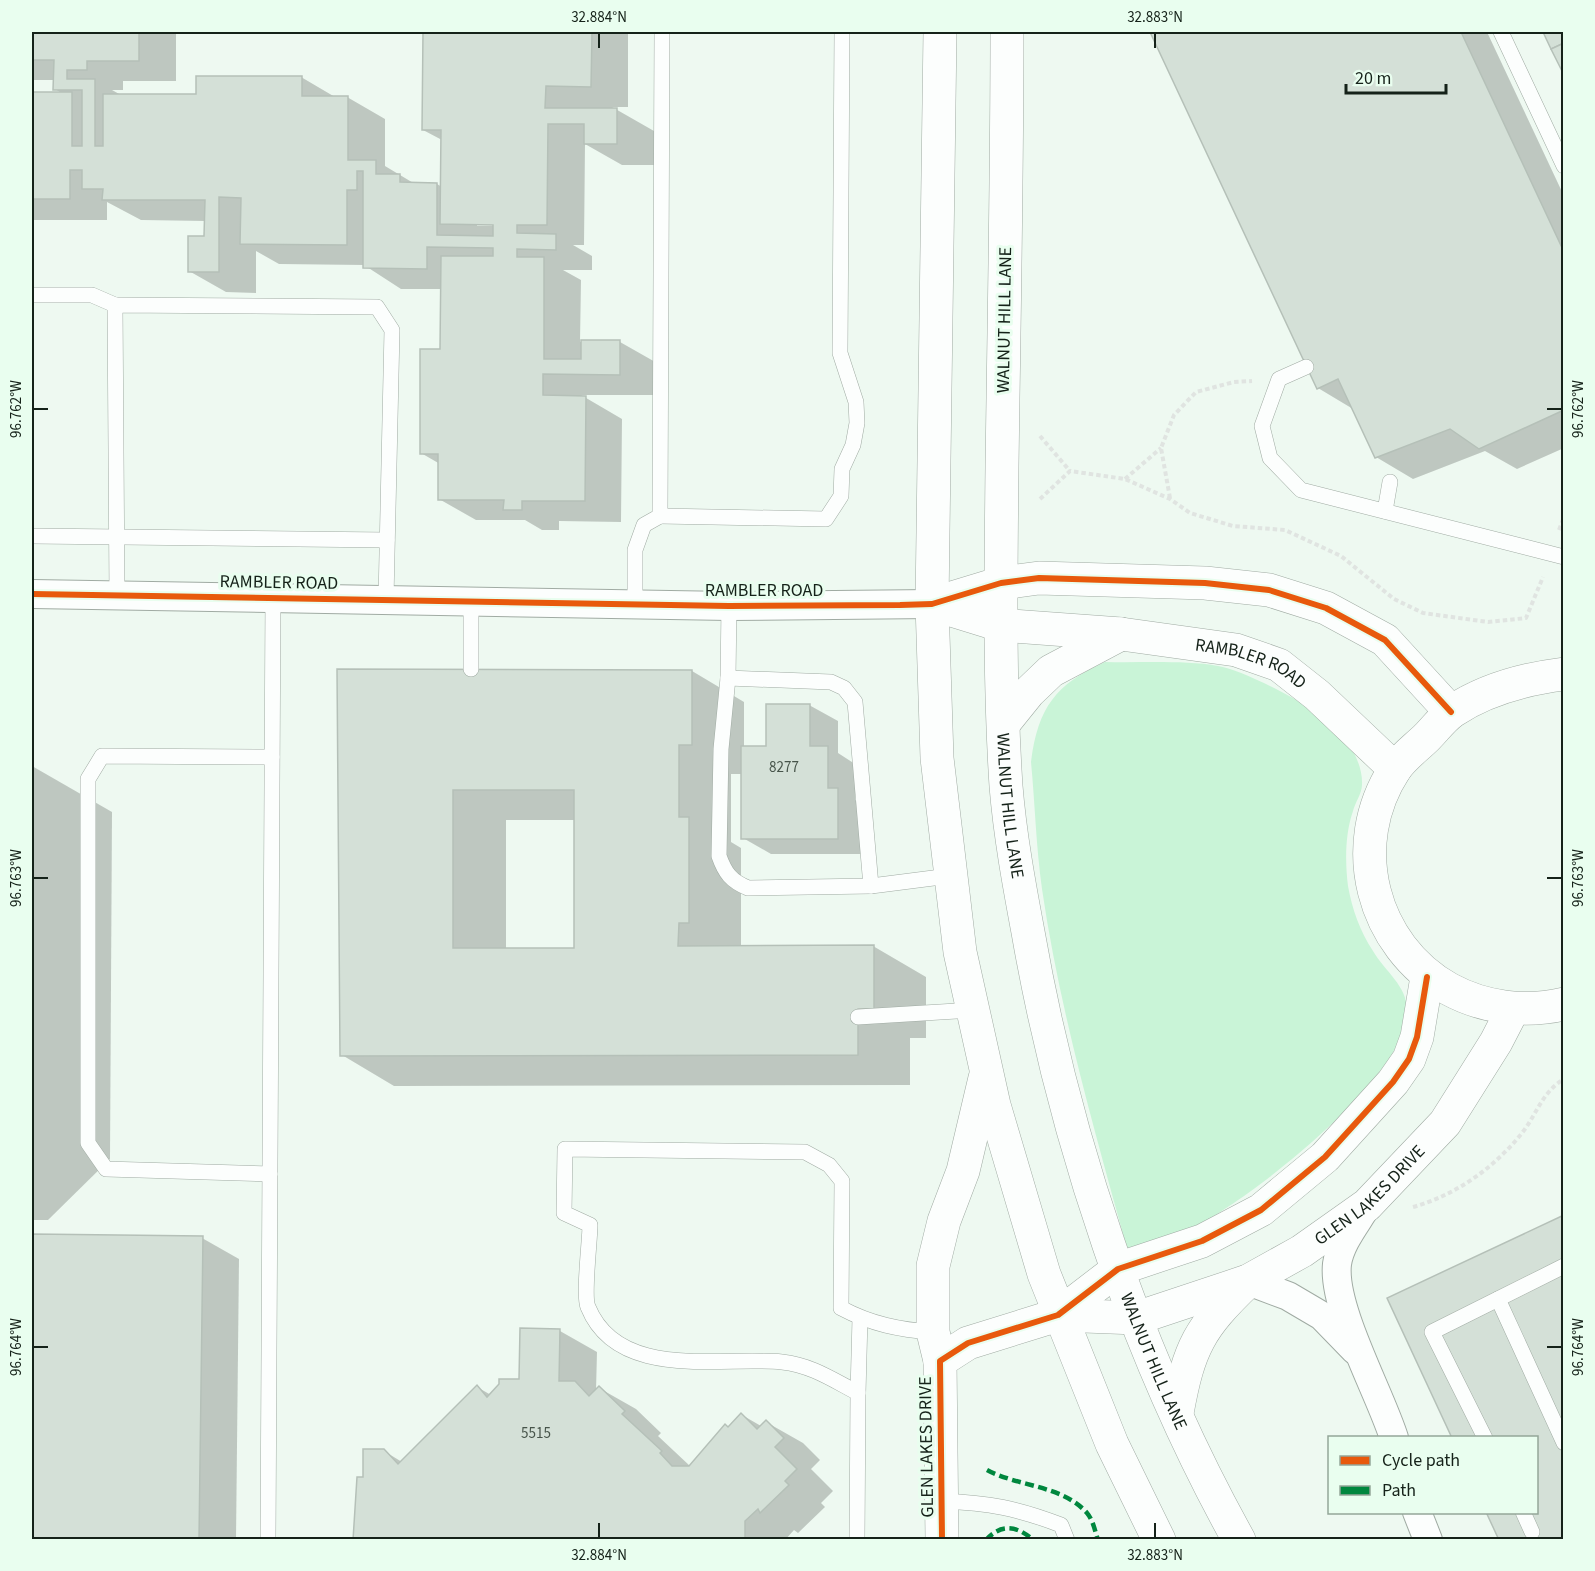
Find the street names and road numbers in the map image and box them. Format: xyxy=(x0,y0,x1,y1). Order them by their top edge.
street label: WALNUT HILL LANE xyxy=(991,247,1018,393)
street label: RAMBLER ROAD xyxy=(220,569,338,596)
street label: RAMBLER ROAD xyxy=(705,578,823,603)
street label: RAMBLER ROAD xyxy=(1194,632,1312,695)
street label: WALNUT HILL LANE xyxy=(990,732,1030,881)
street label: GLEN LAKES DRIVE xyxy=(1309,1139,1431,1251)
street label: WALNUT HILL LANE xyxy=(1114,1289,1193,1434)
street label: GLEN LAKES DRIVE xyxy=(913,1376,940,1518)

